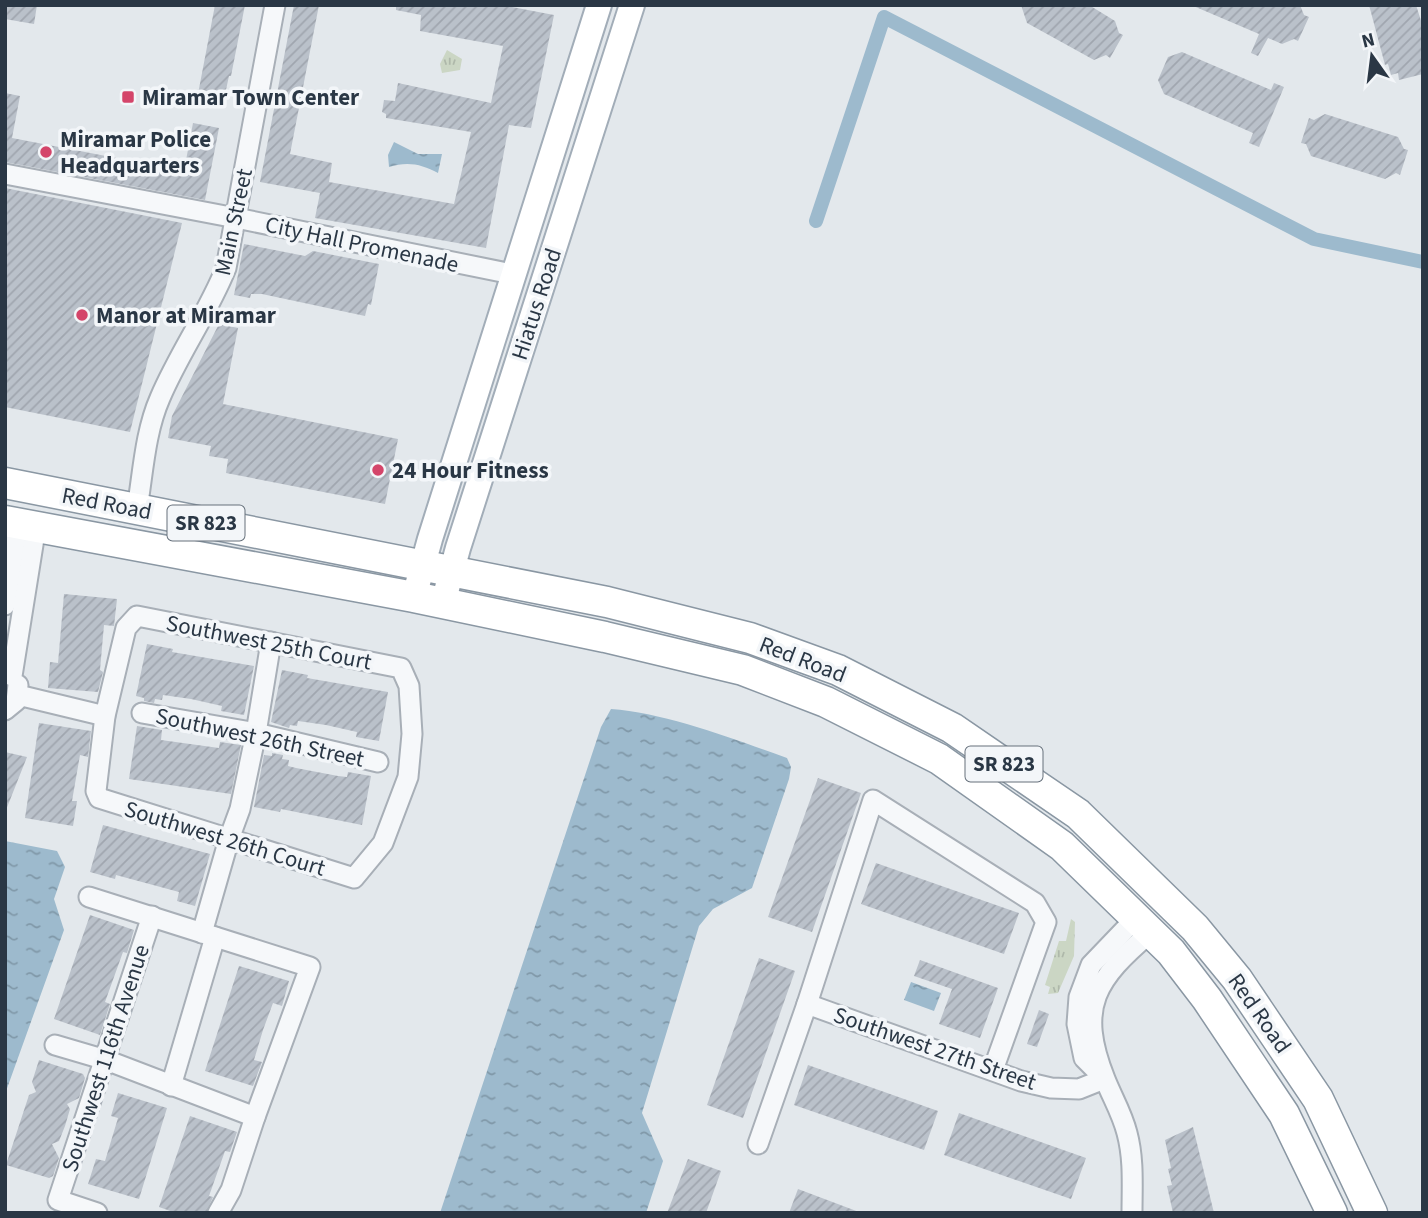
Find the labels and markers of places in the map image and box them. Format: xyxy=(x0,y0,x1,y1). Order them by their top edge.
place label: Miramar Town Center xyxy=(142,81,360,114)
marker: Miramar Town Center xyxy=(120,89,136,105)
place label: Miramar Police Headquarters xyxy=(60,123,211,182)
marker: Miramar Police Headquarters xyxy=(38,144,54,160)
place label: Manor at Miramar xyxy=(96,299,277,332)
marker: Manor at Miramar xyxy=(74,307,90,323)
place label: 24 Hour Fitness xyxy=(392,454,549,487)
marker: 24 Hour Fitness xyxy=(370,462,386,478)

